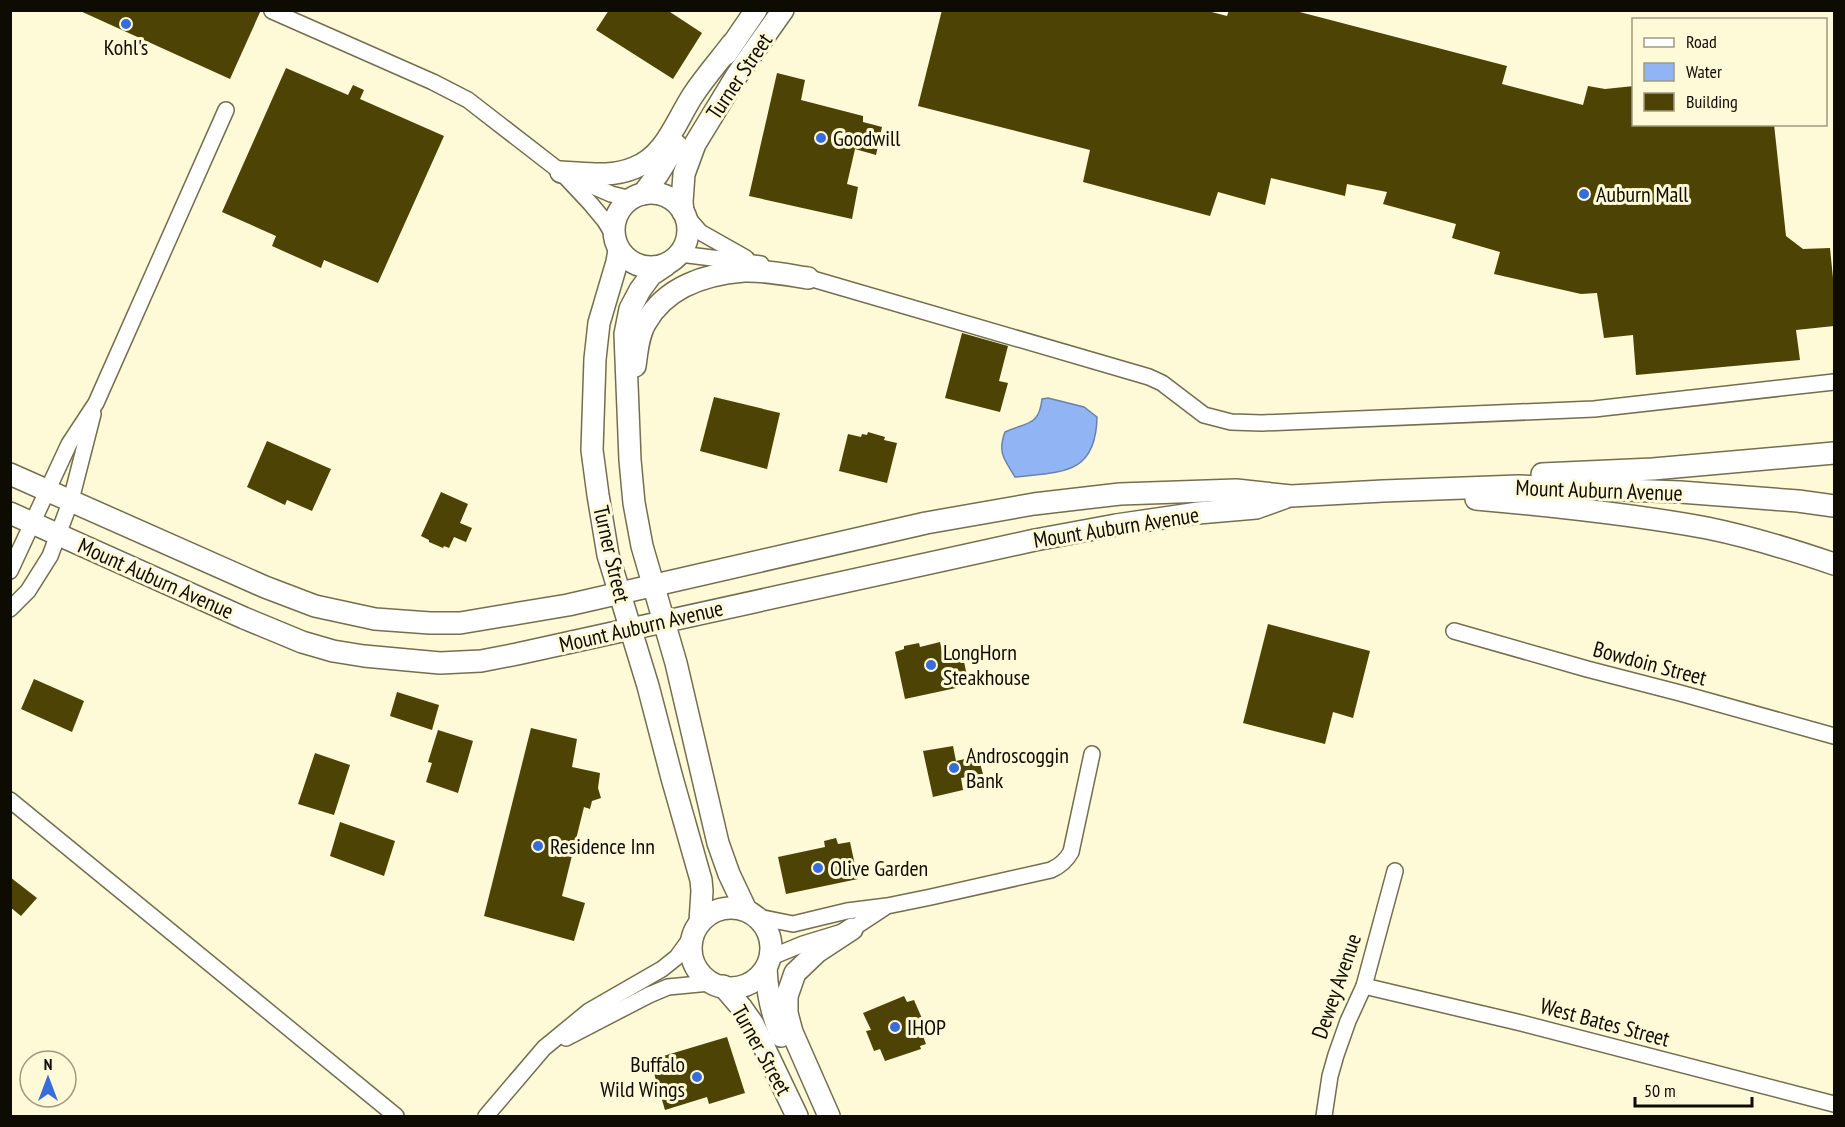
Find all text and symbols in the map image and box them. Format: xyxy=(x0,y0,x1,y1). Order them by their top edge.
marker: Kohl's xyxy=(119,17,133,31)
legend xyxy=(1632,18,1827,126)
street label: Turner Street xyxy=(700,27,778,125)
text: Road xyxy=(1686,30,1717,53)
place label: Kohl's xyxy=(104,33,148,61)
text: Water xyxy=(1686,60,1722,83)
text: Building xyxy=(1686,90,1738,113)
place label: Goodwill xyxy=(833,124,901,152)
marker: Goodwill xyxy=(814,131,828,145)
place label: Auburn Mall xyxy=(1596,180,1689,208)
marker: Auburn Mall xyxy=(1577,187,1591,201)
street label: Mount Auburn Avenue xyxy=(1515,473,1683,507)
street label: Mount Auburn Avenue xyxy=(1031,500,1201,554)
street label: Turner Street xyxy=(587,503,637,605)
street label: Mount Auburn Avenue xyxy=(74,531,238,625)
street label: Mount Auburn Avenue xyxy=(556,594,726,658)
street label: Bowdoin Street xyxy=(1590,634,1710,692)
place label: LongHorn Steakhouse xyxy=(943,638,1030,691)
marker: LongHorn Steakhouse xyxy=(924,658,938,672)
place label: Androscoggin Bank xyxy=(966,741,1069,794)
marker: Androscoggin Bank xyxy=(947,761,961,775)
place label: Residence Inn xyxy=(550,832,655,860)
marker: Residence Inn xyxy=(531,839,545,853)
place label: Olive Garden xyxy=(830,854,928,882)
marker: Olive Garden xyxy=(811,861,825,875)
street label: Dewey Avenue xyxy=(1305,930,1367,1042)
street label: West Bates Street xyxy=(1537,991,1673,1053)
street label: Turner Street xyxy=(726,1000,798,1100)
place label: IHOP xyxy=(907,1013,946,1041)
marker: IHOP xyxy=(888,1020,902,1034)
north arrow xyxy=(18,1049,78,1109)
place label: Buffalo Wild Wings xyxy=(600,1050,685,1103)
text: N xyxy=(44,1054,52,1074)
marker: Buffalo Wild Wings xyxy=(690,1070,704,1084)
scale bar xyxy=(1635,1070,1752,1108)
text: 50 m xyxy=(1644,1079,1676,1102)

